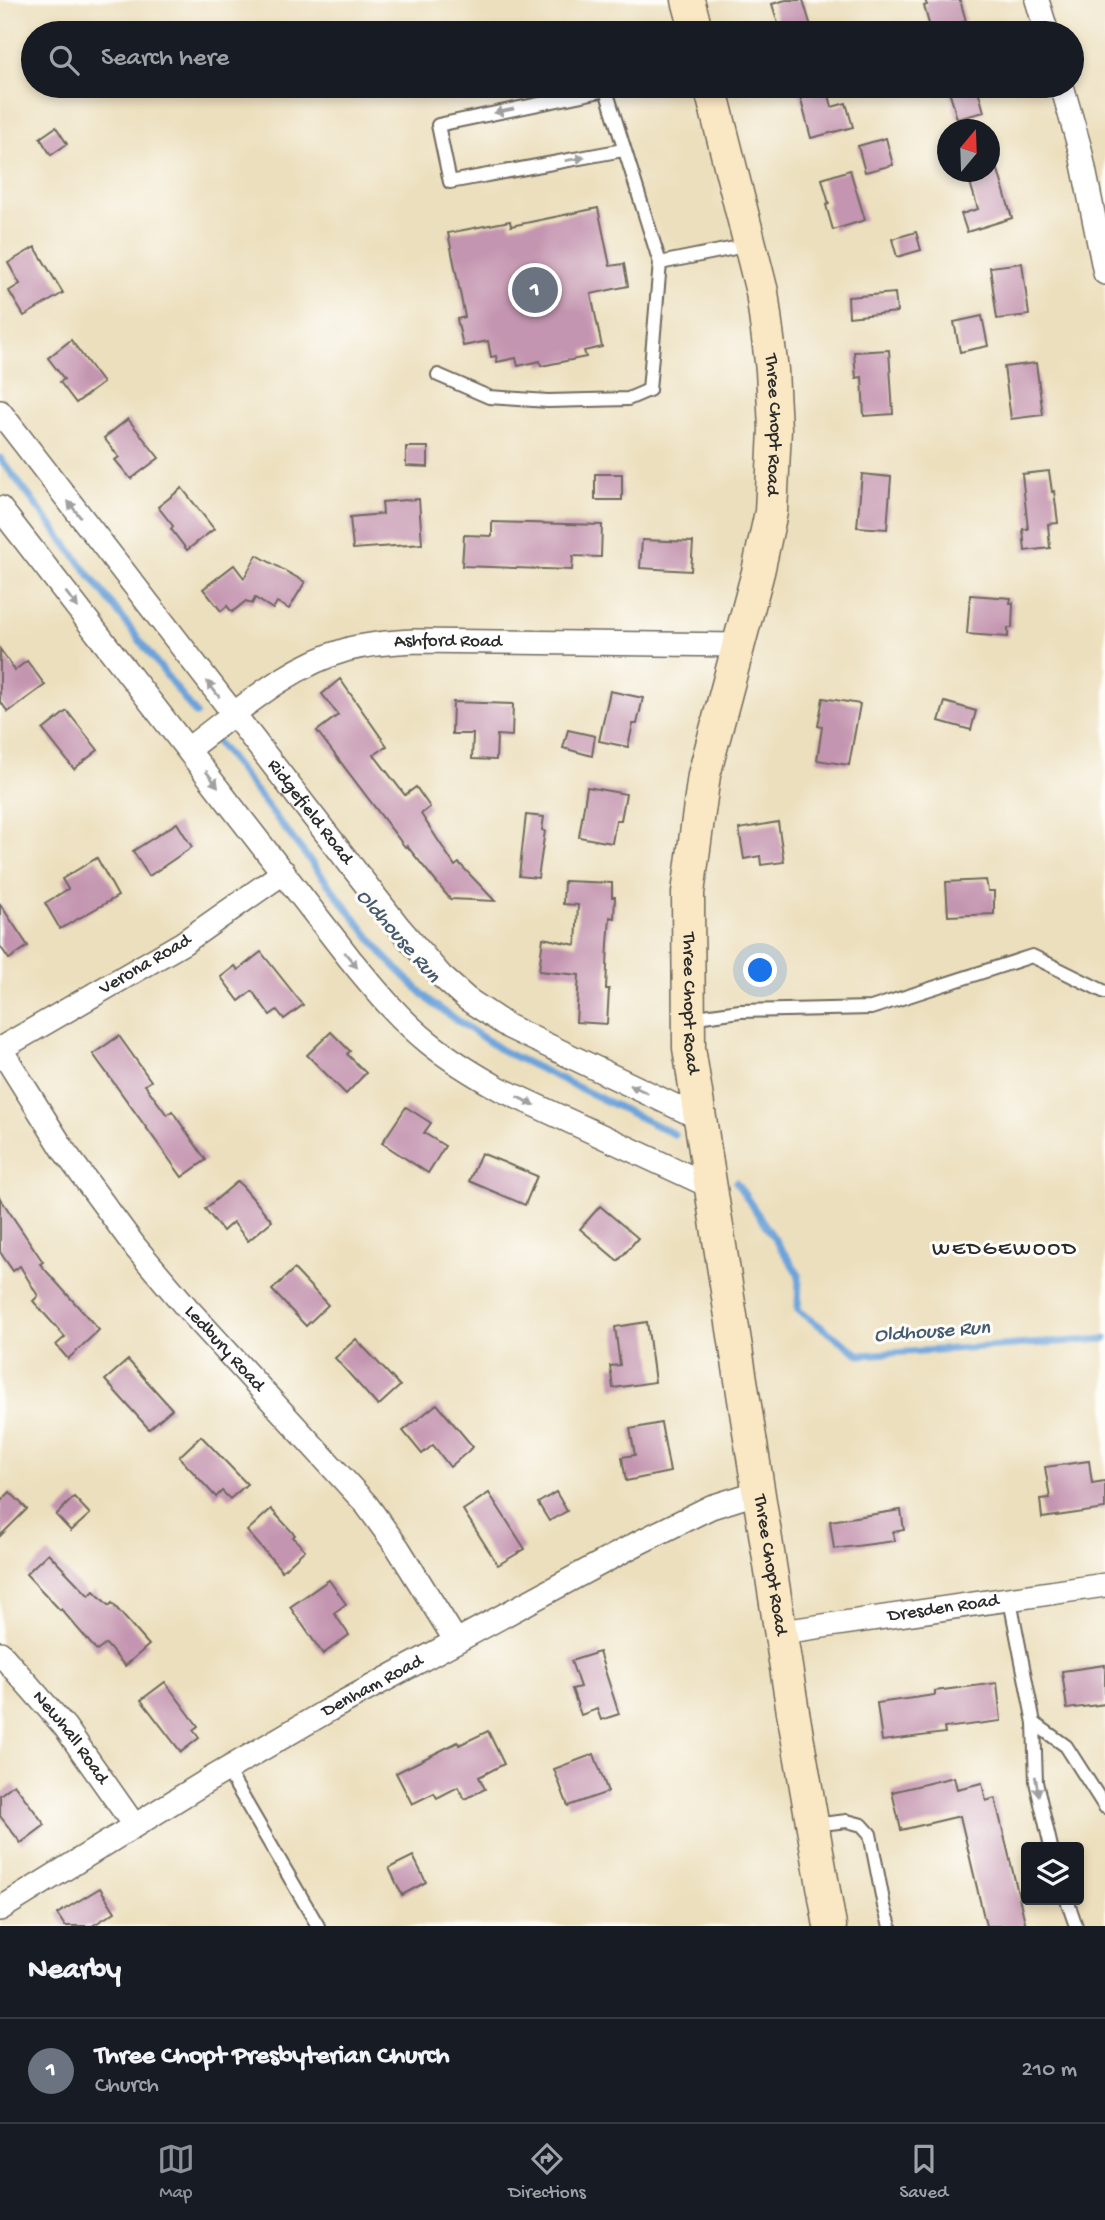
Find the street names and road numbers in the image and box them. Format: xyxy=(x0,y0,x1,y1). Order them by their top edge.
street label: Three Chopt Road xyxy=(758,352,787,498)
street label: Ashford Road xyxy=(393,629,504,654)
street label: Ridgefield Road xyxy=(262,755,359,871)
street label: Verona Road xyxy=(94,928,198,1001)
street label: Three Chopt Road xyxy=(677,931,705,1077)
street label: Ledbury Road xyxy=(179,1301,271,1398)
street label: Three Chopt Road xyxy=(747,1492,793,1639)
street label: Dresden Road xyxy=(884,1589,1002,1628)
street label: Denham Road xyxy=(316,1649,429,1724)
street label: Newhall Road xyxy=(27,1686,114,1790)

